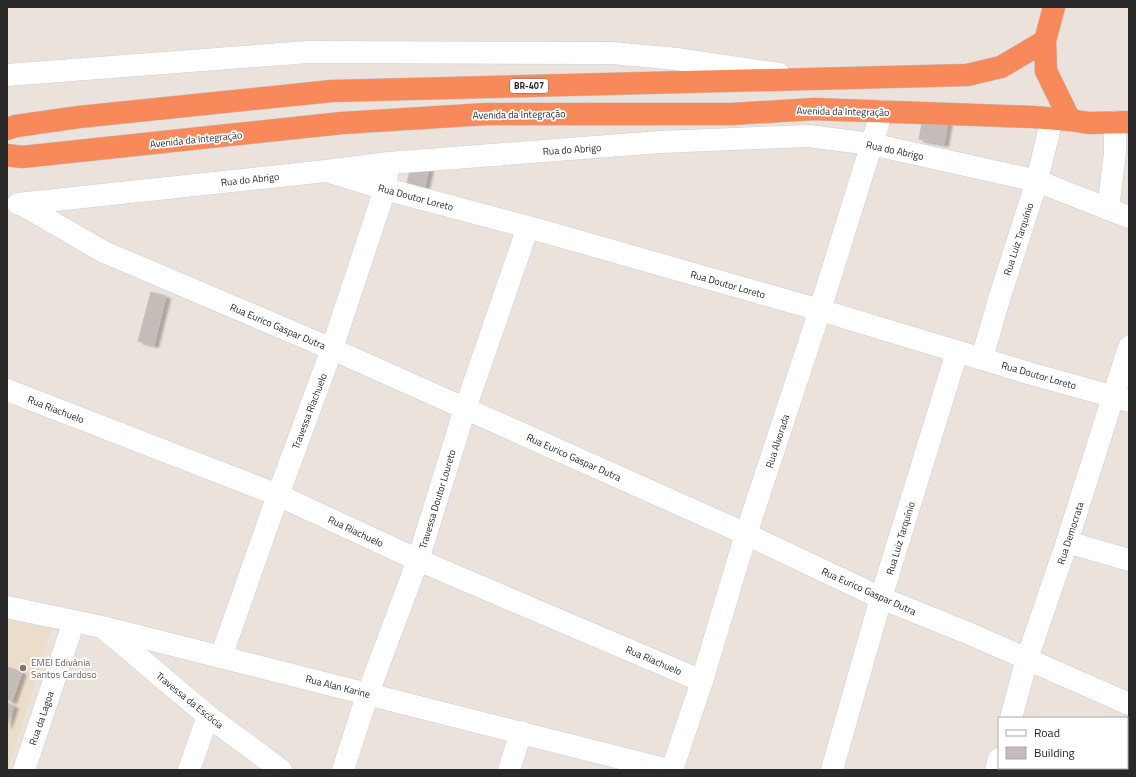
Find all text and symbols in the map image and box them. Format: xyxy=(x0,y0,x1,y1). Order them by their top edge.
road number: BR-407 xyxy=(510,79,548,93)
street label: Avenida da Integração xyxy=(797,103,889,120)
street label: Avenida da Integração xyxy=(473,106,565,123)
street label: Avenida da Integração xyxy=(149,127,243,152)
street label: Rua do Abrigo xyxy=(865,137,925,164)
street label: Rua do Abrigo xyxy=(542,140,602,159)
street label: Rua do Abrigo xyxy=(220,169,280,190)
street label: Rua Doutor Loreto xyxy=(377,180,455,215)
street label: Rua Luiz Tarquínio xyxy=(1000,201,1037,278)
street label: Rua Doutor Loreto xyxy=(689,267,767,302)
street label: Rua Eurico Gaspar Dutra xyxy=(228,300,328,353)
street label: Rua Doutor Loreto xyxy=(1000,358,1078,393)
street label: Travessa Riachuelo xyxy=(288,371,331,451)
street label: Rua Riachuelo xyxy=(25,392,86,427)
street label: Rua Alvorada xyxy=(762,412,793,470)
street label: Rua Eurico Gaspar Dutra xyxy=(524,430,624,485)
street label: Travessa Doutor Loureto xyxy=(415,448,460,551)
street label: Rua Luiz Tarquínio xyxy=(882,500,919,577)
street label: Rua Democrata xyxy=(1053,500,1088,566)
street label: Rua Riachuelo xyxy=(326,512,386,551)
street label: Rua Eurico Gaspar Dutra xyxy=(819,564,919,619)
street label: Rua Riachuelo xyxy=(623,642,684,679)
place label: EMEI Edivânia Santos Cardoso xyxy=(31,655,97,682)
marker: EMEI Edivânia Santos Cardoso xyxy=(18,663,28,673)
street label: Travessa da Escócia xyxy=(153,668,227,732)
street label: Rua Alan Karine xyxy=(304,671,372,702)
street label: Rua da Lagoa xyxy=(25,689,58,747)
legend xyxy=(998,717,1128,769)
text: Road xyxy=(1034,723,1060,742)
text: Building xyxy=(1034,743,1075,762)

